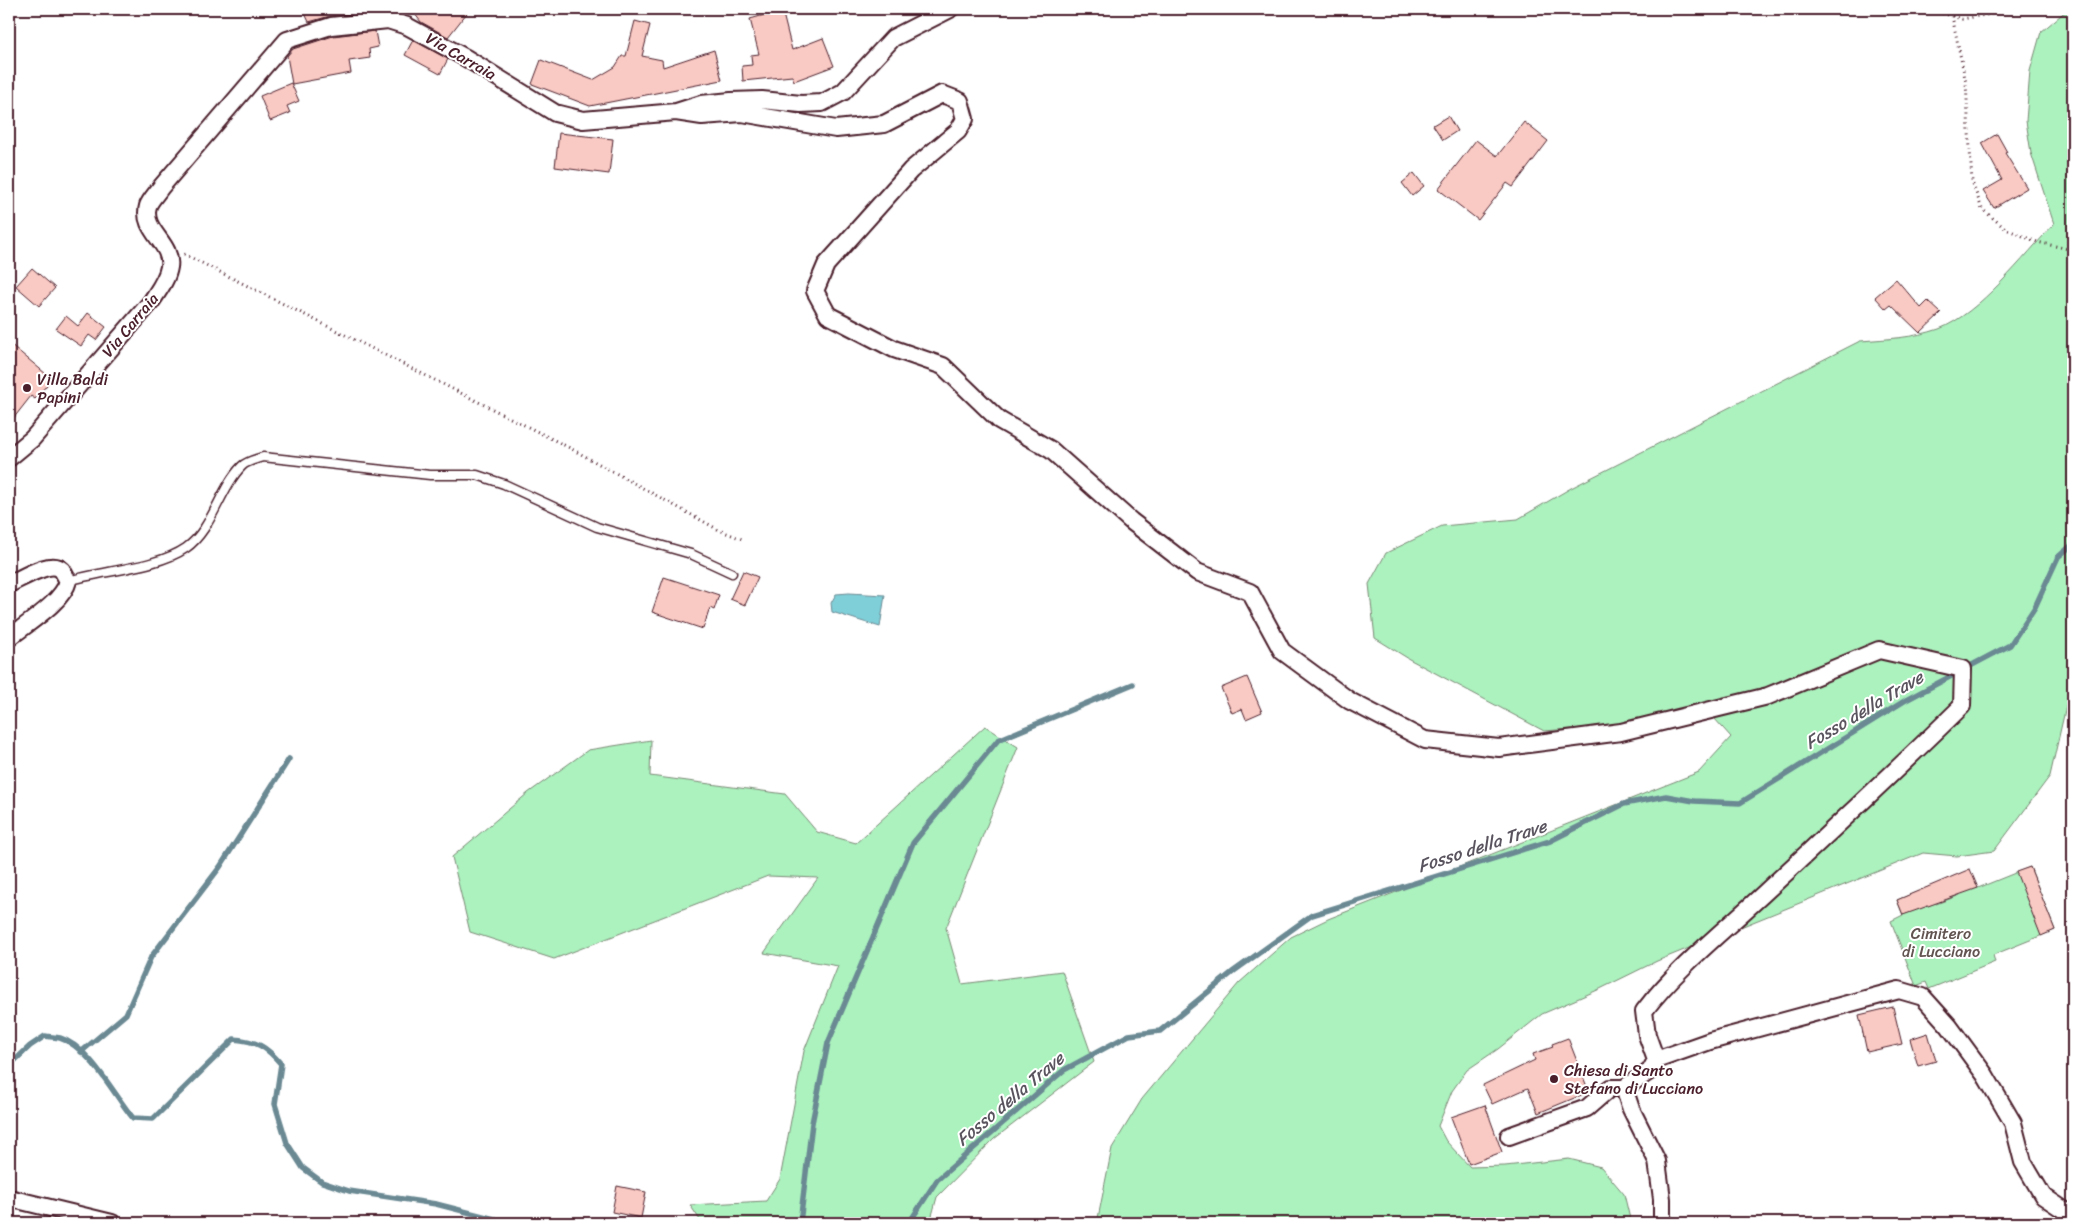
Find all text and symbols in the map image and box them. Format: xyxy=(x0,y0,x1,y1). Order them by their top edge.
street label: Via Carraia xyxy=(420,24,502,88)
street label: Via Carraia xyxy=(94,286,166,364)
place label: Villa Baldi Papini xyxy=(37,365,109,412)
marker: Villa Baldi Papini xyxy=(21,382,33,394)
water label: Fosso della Trave xyxy=(1798,661,1932,758)
water label: Fosso della Trave xyxy=(1413,809,1553,882)
park label: Cimitero di Lucciano xyxy=(1902,919,1980,966)
water label: Fosso della Trave xyxy=(948,1042,1073,1154)
place label: Chiesa di Santo Stefano di Lucciano xyxy=(1564,1056,1703,1103)
marker: Chiesa di Santo Stefano di Lucciano xyxy=(1548,1073,1560,1085)

